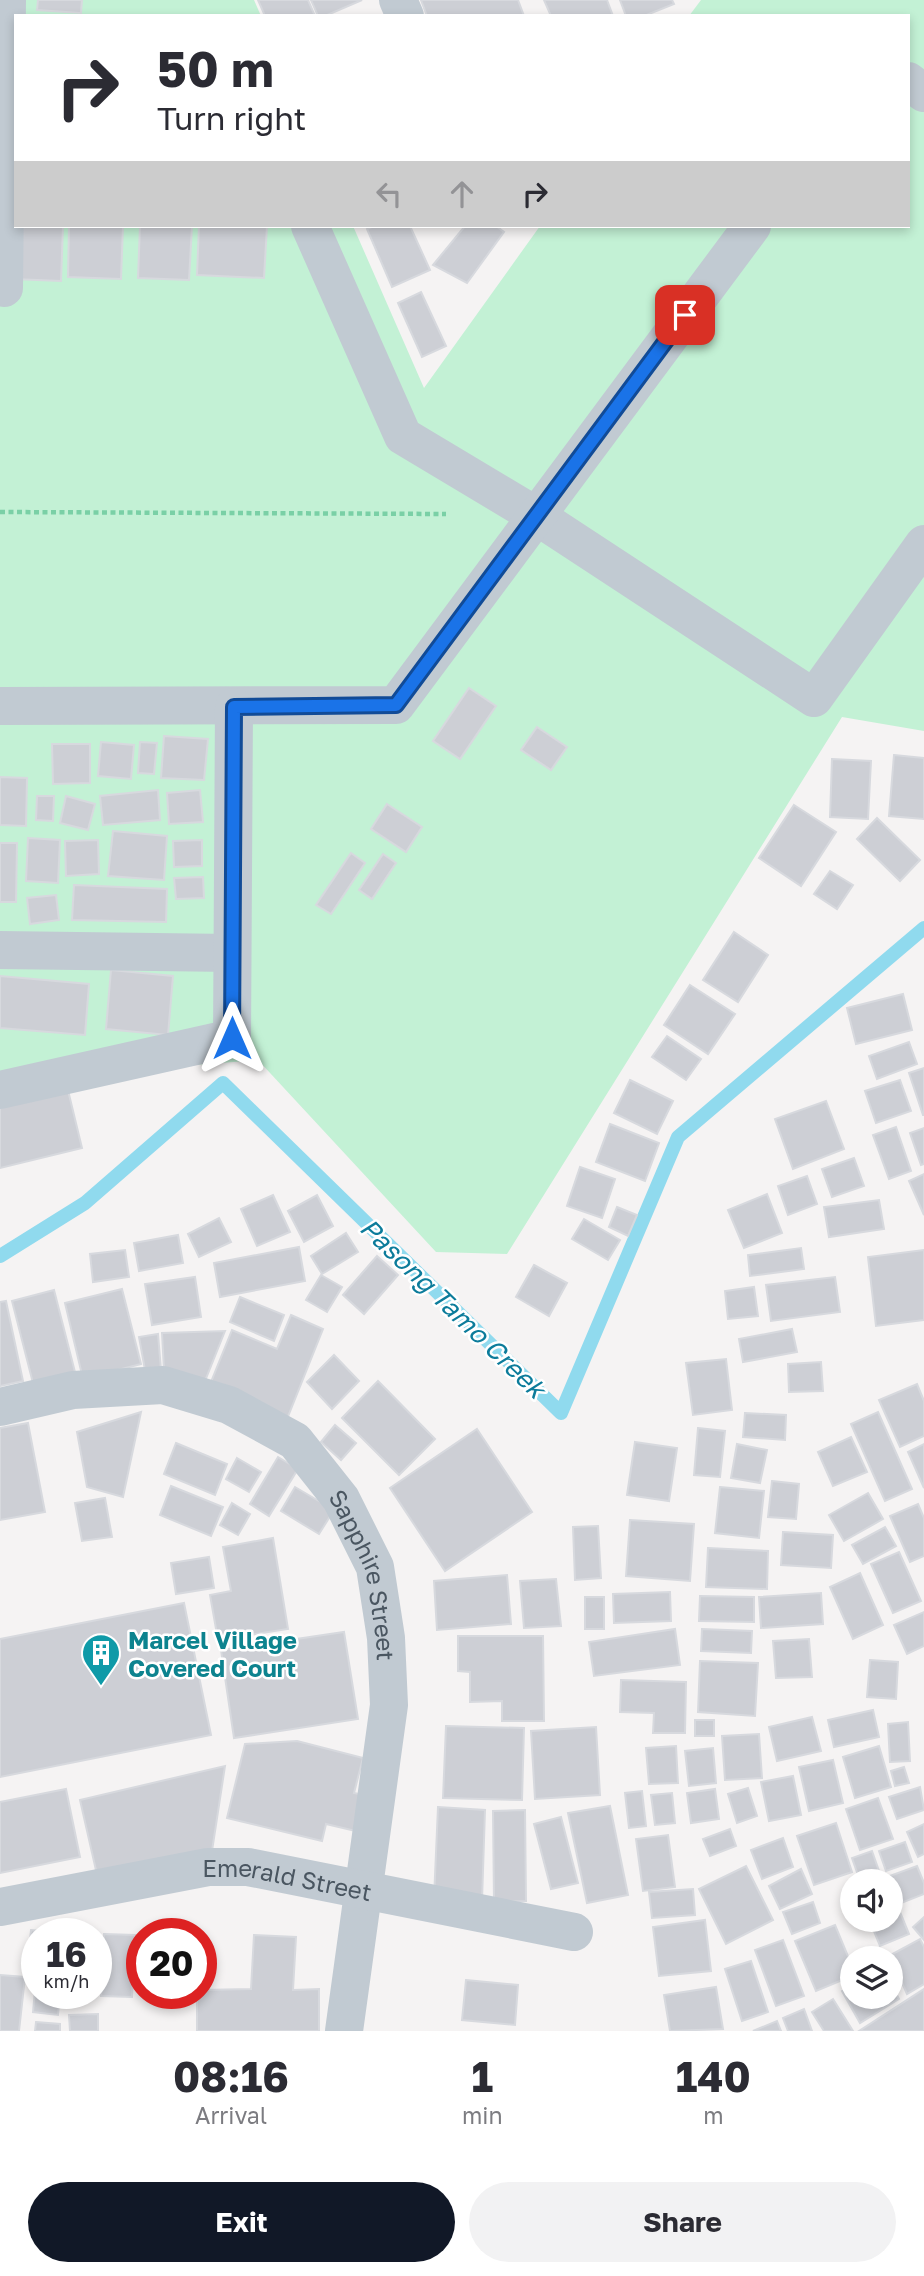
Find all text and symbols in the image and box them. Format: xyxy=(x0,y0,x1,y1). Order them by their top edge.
text: 50 m xyxy=(157,39,274,98)
icon: right xyxy=(42,42,133,133)
text: Turn right xyxy=(157,99,306,137)
icon: left xyxy=(370,175,408,213)
icon: ahead xyxy=(443,175,481,213)
icon: right xyxy=(516,175,554,213)
pin xyxy=(655,285,715,345)
icon: arrive xyxy=(666,296,704,334)
position arrow xyxy=(195,1001,269,1075)
water label: Pasong Tamo Creek xyxy=(354,1212,554,1406)
street label: Sapphire Street xyxy=(324,1483,402,1661)
place label: Marcel Village Covered Court xyxy=(128,1625,297,1682)
building icon: Marcel Village Covered Court xyxy=(80,1632,122,1687)
street label: Emerald Street xyxy=(202,1853,374,1906)
map controls xyxy=(840,1869,903,2009)
button: sound xyxy=(840,1869,903,1932)
speed limit sign: 20 xyxy=(126,1918,217,2009)
text: 16 xyxy=(46,1933,87,1975)
button: layers xyxy=(840,1946,903,2009)
text: km/h xyxy=(44,1970,89,1992)
text: 08:16 xyxy=(173,2051,289,2101)
text: 1 xyxy=(472,2051,493,2101)
text: 140 xyxy=(676,2051,751,2101)
text: Arrival xyxy=(195,2101,267,2129)
text: min xyxy=(462,2101,503,2129)
text: m xyxy=(703,2101,724,2129)
button: Exit xyxy=(28,2182,455,2262)
button: Share xyxy=(469,2182,896,2262)

